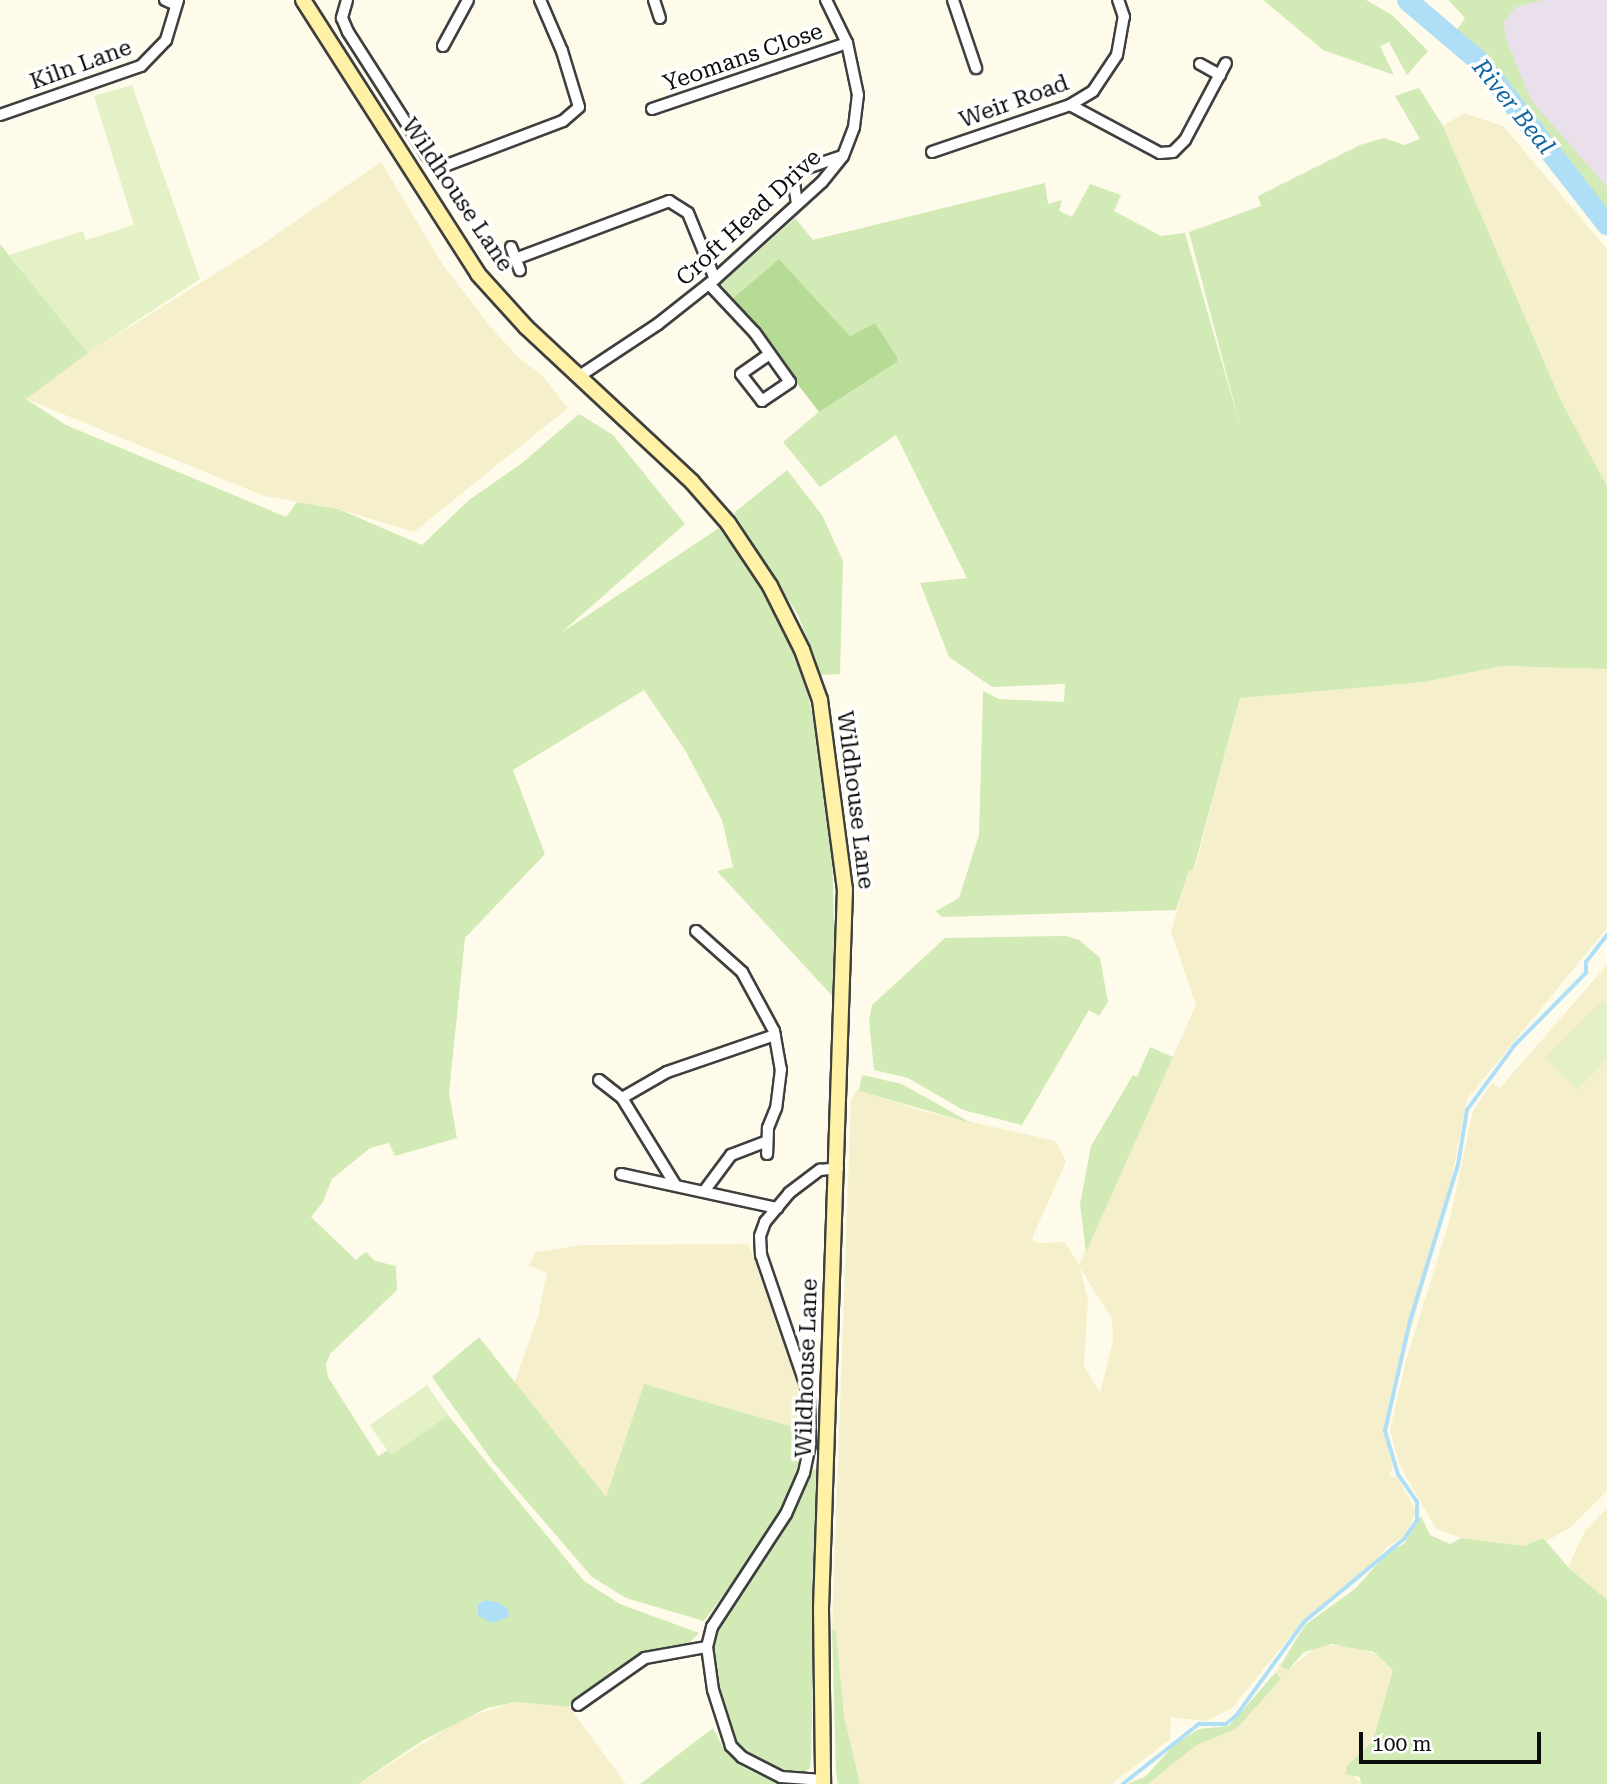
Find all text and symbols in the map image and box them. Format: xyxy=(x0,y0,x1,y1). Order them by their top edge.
street label: Yeomans Close xyxy=(660,18,826,98)
street label: Kiln Lane xyxy=(26,34,136,96)
water label: River Beal xyxy=(1466,54,1560,160)
street label: Weir Road xyxy=(956,70,1072,134)
street label: Wildhouse Lane xyxy=(395,113,519,277)
street label: Croft Head Drive xyxy=(671,144,827,292)
street label: Wildhouse Lane xyxy=(830,709,880,891)
street label: Wildhouse Lane xyxy=(790,1278,824,1458)
scale bar xyxy=(1362,1718,1544,1762)
text: 100 m xyxy=(1372,1732,1432,1756)

